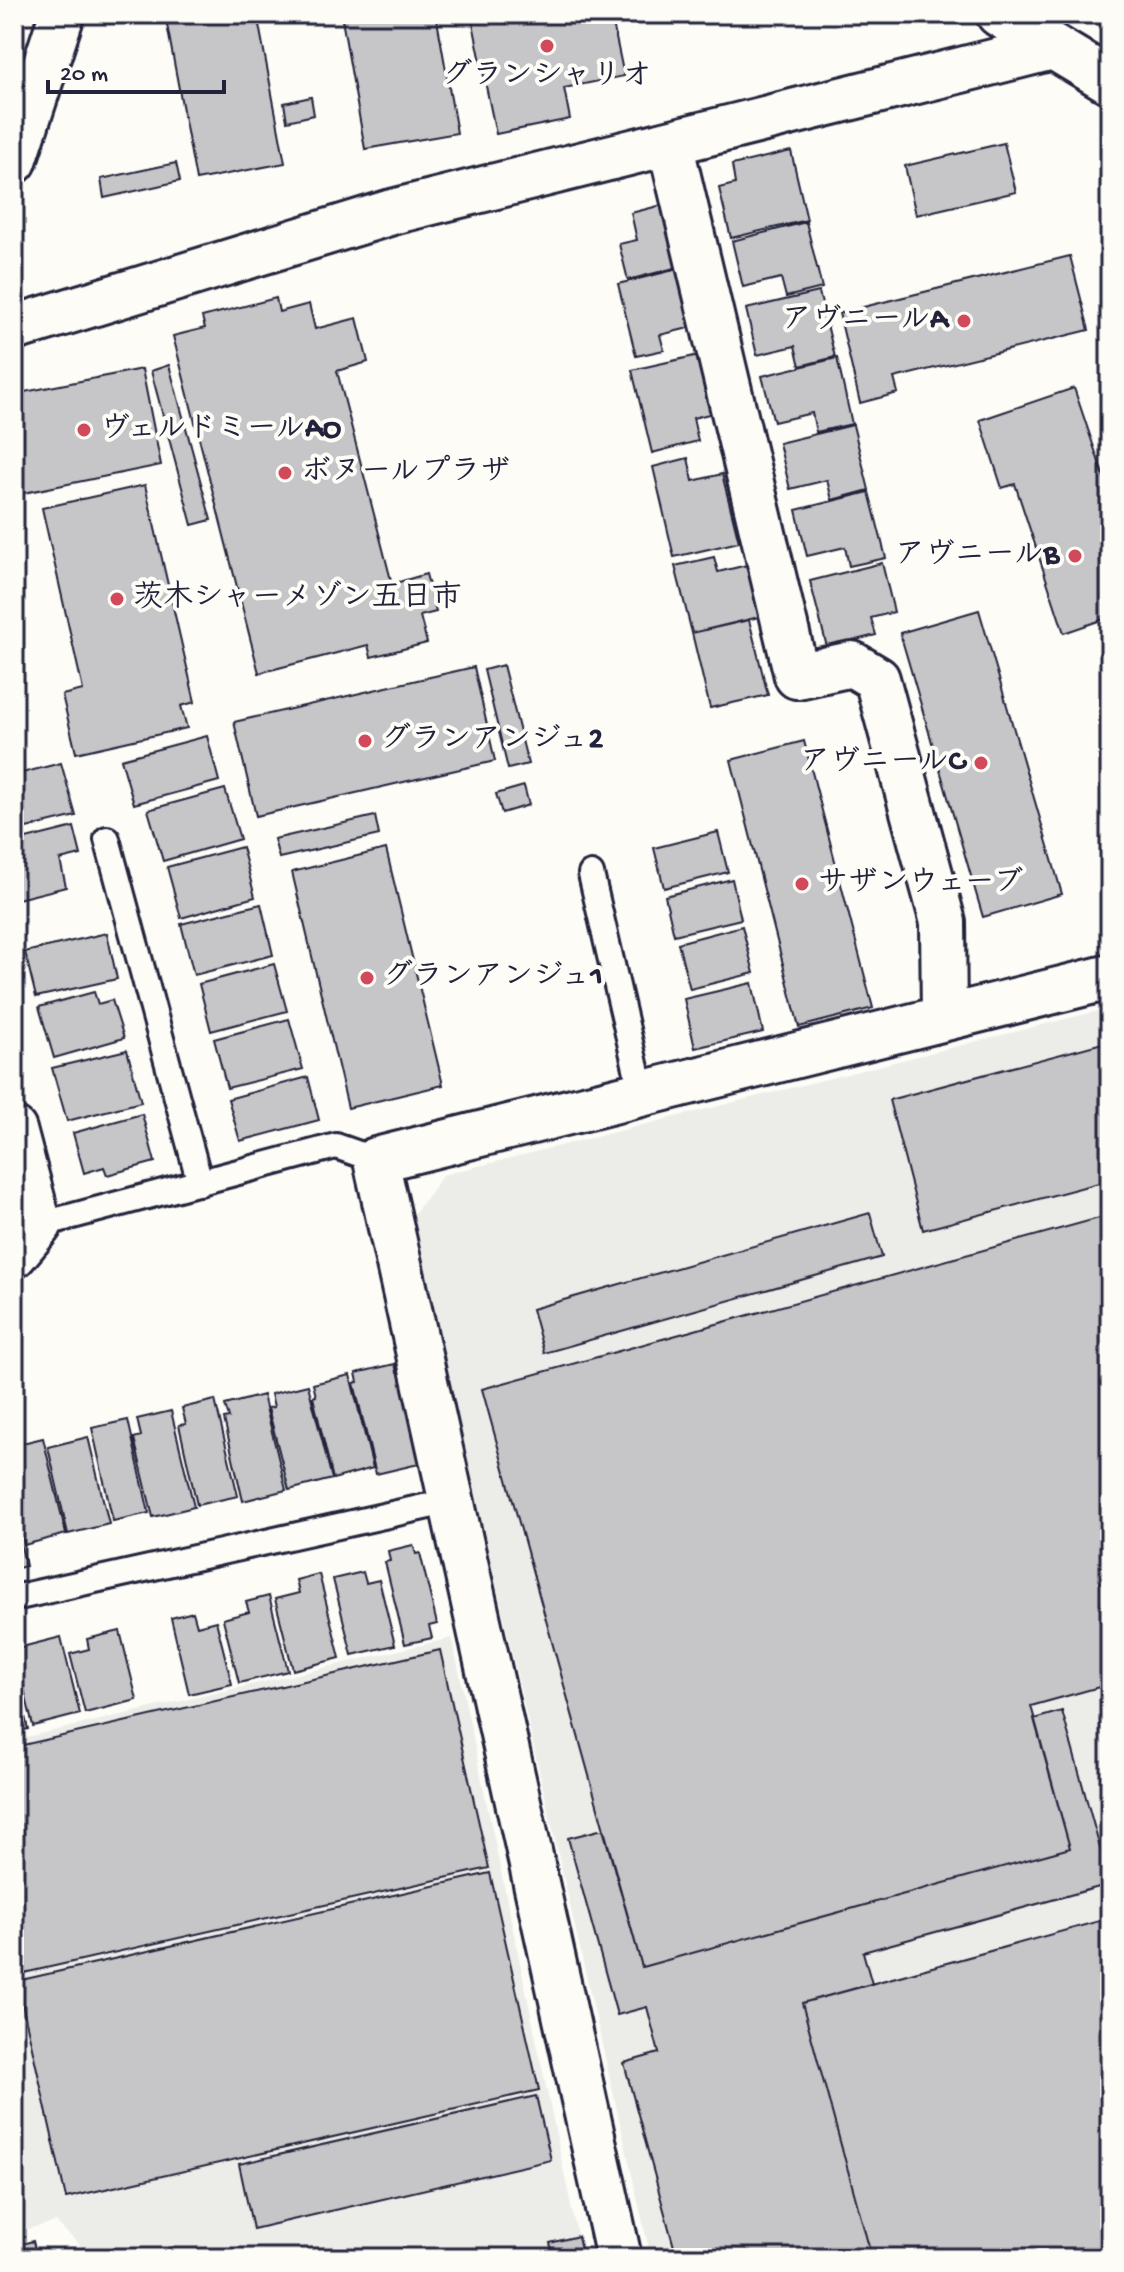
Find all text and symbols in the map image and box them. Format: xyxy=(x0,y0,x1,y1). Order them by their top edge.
marker: グランシャリオ xyxy=(538,37,556,55)
scale bar xyxy=(48,44,224,94)
place label: グランシャリオ xyxy=(443,58,651,95)
text: 20 m xyxy=(60,61,108,90)
place label: アヴニールA xyxy=(782,304,950,339)
marker: アヴニールA xyxy=(955,312,973,330)
place label: ヴェルドミールAO xyxy=(100,413,341,448)
marker: ヴェルドミールAO xyxy=(75,421,93,439)
place label: ボヌールプラザ xyxy=(301,454,510,491)
marker: ボヌールプラザ xyxy=(276,464,294,482)
place label: アヴニールB xyxy=(895,539,1061,574)
marker: アヴニールB xyxy=(1066,547,1084,565)
place label: 茨木シャーメゾン五日市 xyxy=(133,580,462,617)
marker: 茨木シャーメゾン五日市 xyxy=(108,590,126,608)
place label: グランアンジュ2 xyxy=(381,722,604,759)
marker: グランアンジュ2 xyxy=(356,732,374,750)
place label: アヴニールC xyxy=(800,746,968,781)
marker: アヴニールC xyxy=(972,754,990,772)
place label: サザンウェーブ xyxy=(818,866,1023,902)
marker: サザンウェーブ xyxy=(793,875,811,893)
place label: グランアンジュ1 xyxy=(383,959,603,996)
marker: グランアンジュ1 xyxy=(358,969,376,987)

